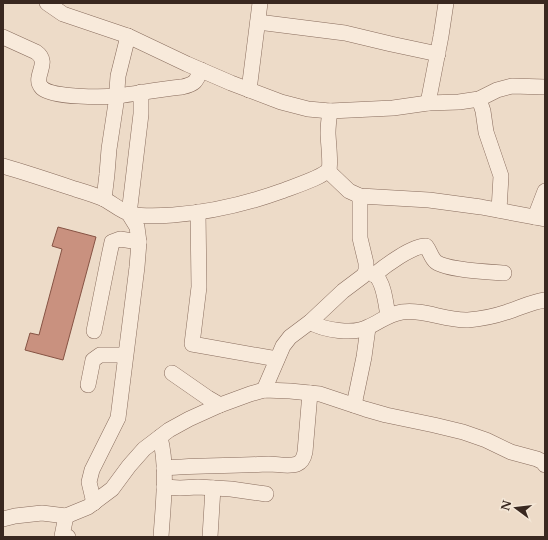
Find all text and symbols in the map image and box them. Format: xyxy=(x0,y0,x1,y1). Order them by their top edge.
north arrow xyxy=(496,488,536,528)
text: N xyxy=(498,498,515,512)

